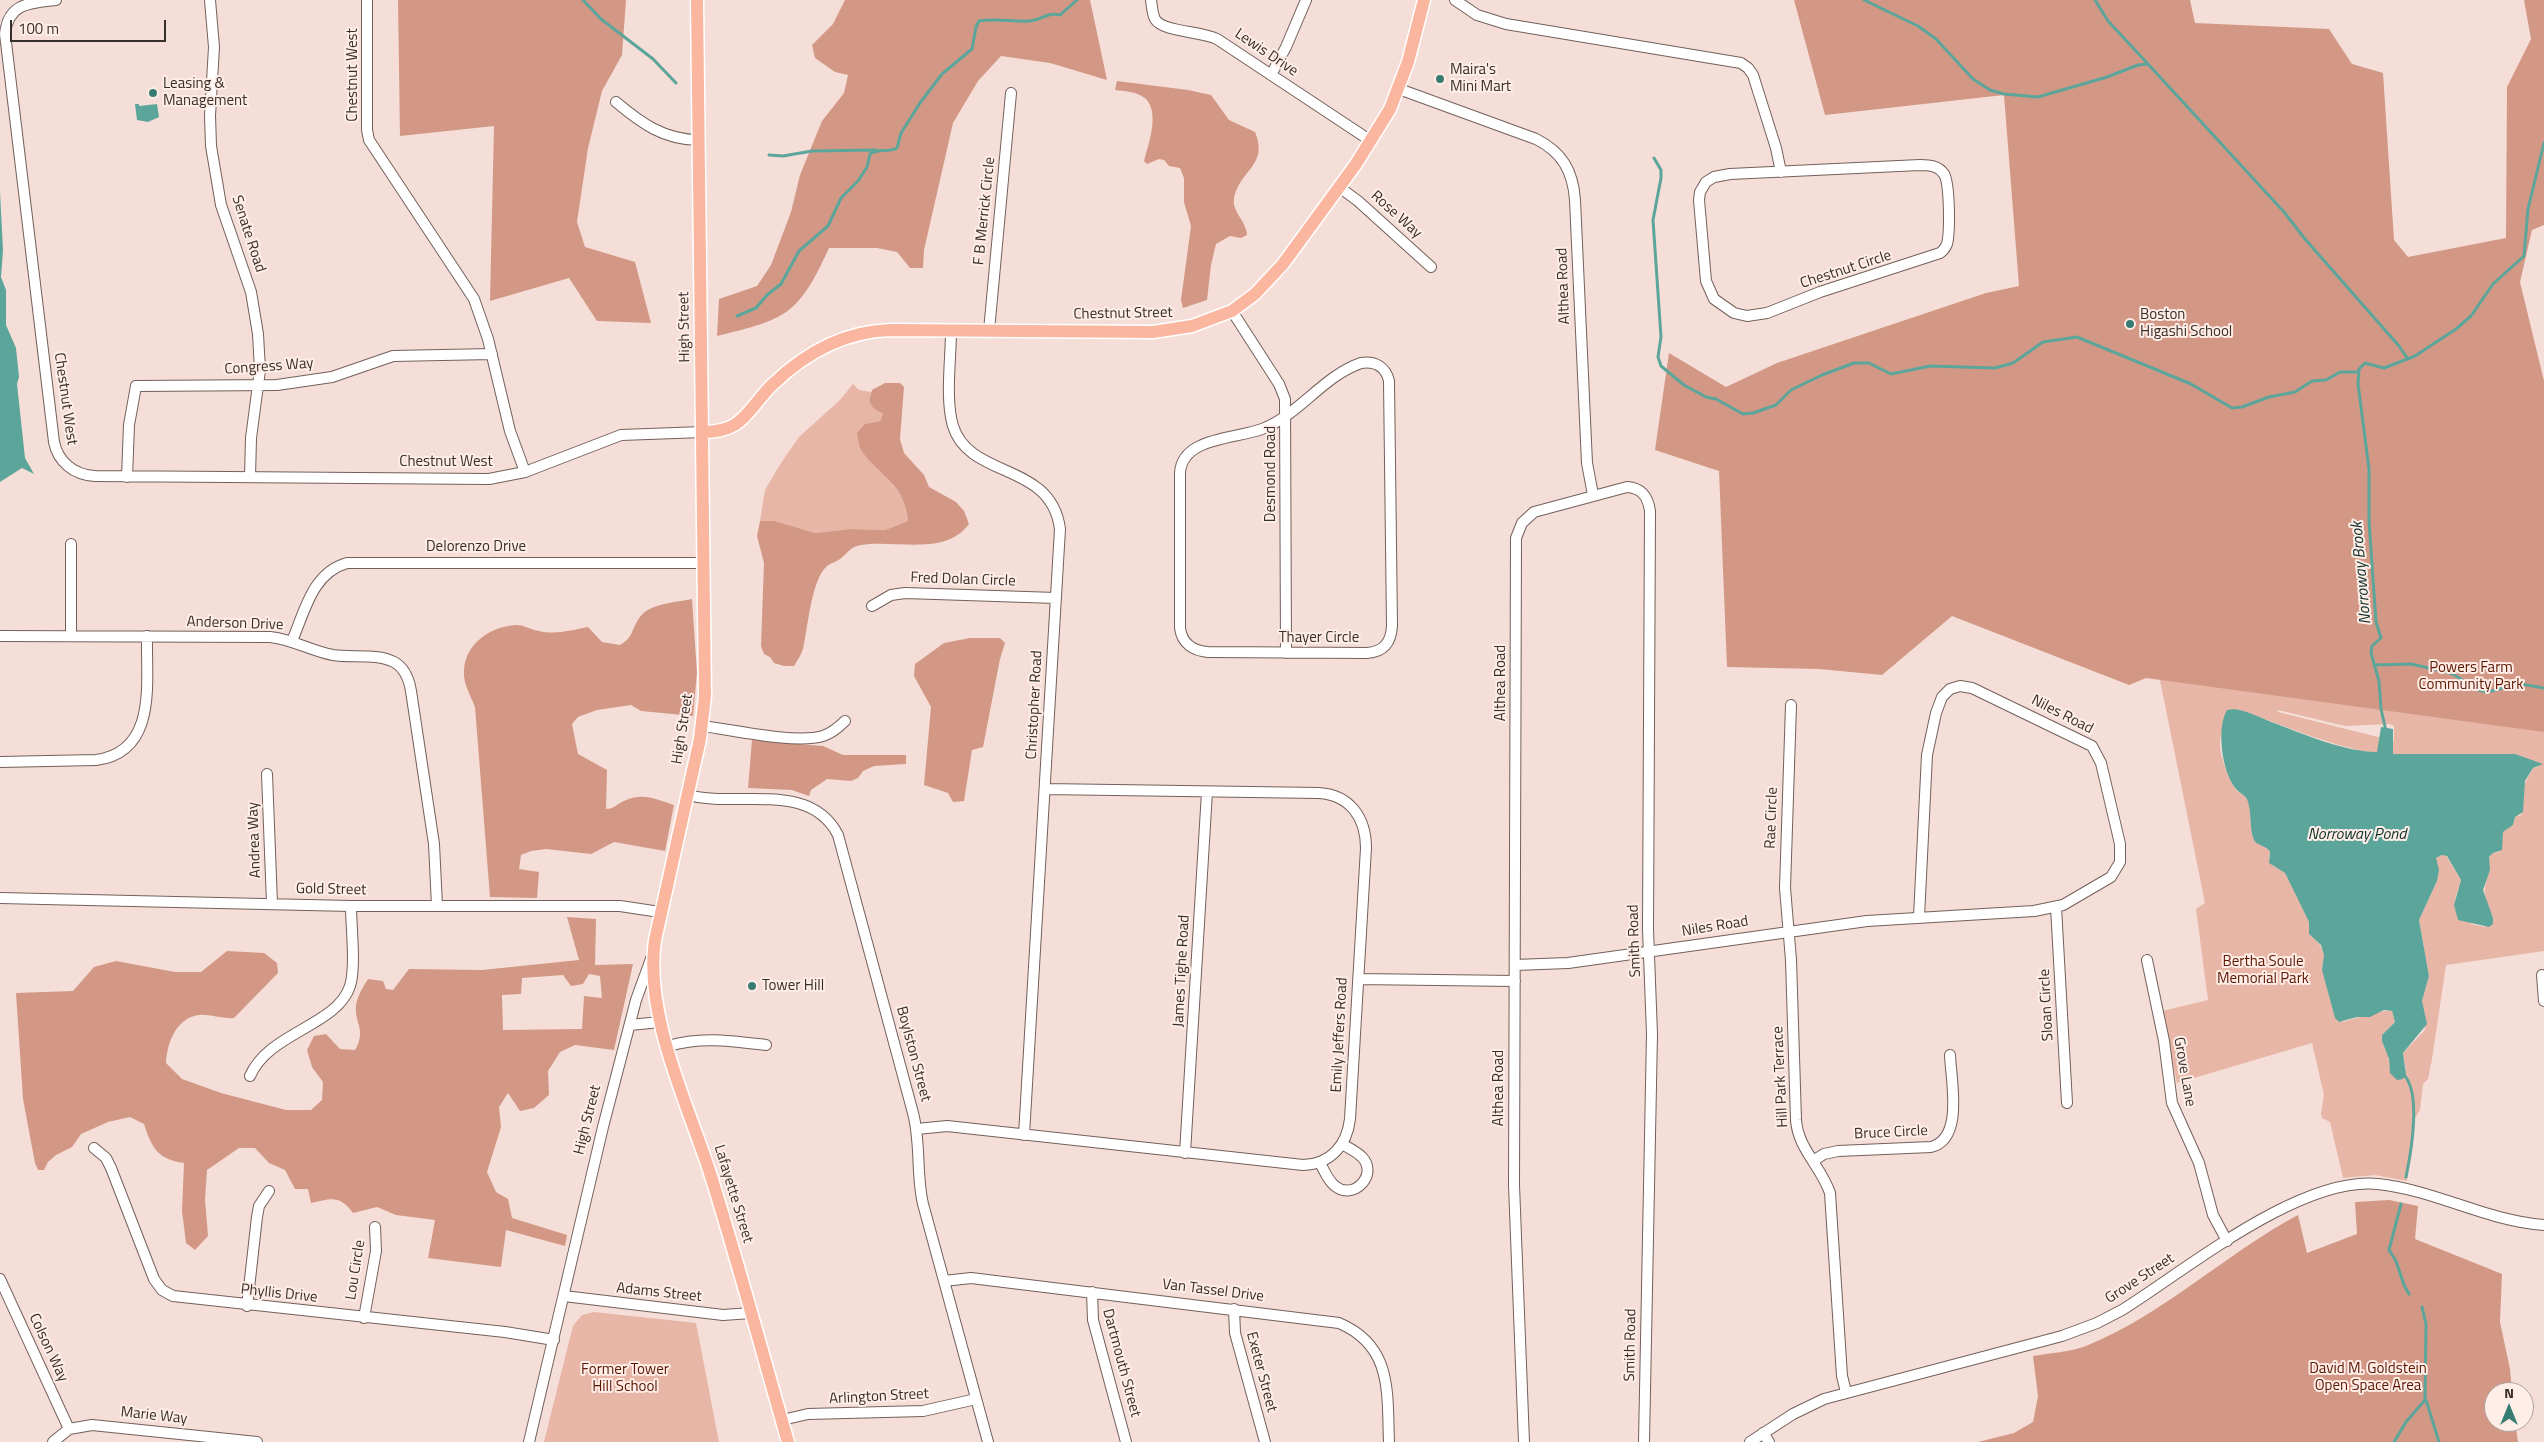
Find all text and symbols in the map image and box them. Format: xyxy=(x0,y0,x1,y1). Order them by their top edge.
scale bar xyxy=(12,10,169,42)
text: 100 m xyxy=(18,17,59,40)
street label: Lewis Drive xyxy=(1231,25,1301,81)
street label: Chestnut West xyxy=(344,28,362,122)
place label: Maira's Mini Mart xyxy=(1450,61,1511,96)
marker: Maira's Mini Mart xyxy=(1434,73,1446,85)
place label: Leasing & Management xyxy=(163,75,247,110)
marker: Leasing & Management xyxy=(147,87,159,99)
street label: F B Merrick Circle xyxy=(970,156,1000,266)
street label: Rose Way xyxy=(1367,187,1425,243)
street label: Senate Road xyxy=(227,193,269,275)
street label: Althea Road xyxy=(1554,247,1574,325)
street label: Chestnut Circle xyxy=(1798,247,1894,293)
street label: High Street xyxy=(675,291,695,363)
street label: Chestnut Street xyxy=(1073,304,1173,324)
place label: Boston Higashi School xyxy=(2140,306,2232,341)
marker: Boston Higashi School xyxy=(2124,318,2136,330)
street label: Chestnut West xyxy=(50,351,80,447)
street label: Congress Way xyxy=(224,355,314,379)
street label: Desmond Road xyxy=(1262,426,1280,522)
street label: Chestnut West xyxy=(399,453,493,471)
water label: Norroway Brook xyxy=(2348,521,2376,625)
street label: Delorenzo Drive xyxy=(426,538,526,556)
street label: Fred Dolan Circle xyxy=(910,569,1016,591)
street label: Anderson Drive xyxy=(186,613,284,635)
street label: Thayer Circle xyxy=(1279,629,1359,647)
street label: Althea Road xyxy=(1492,645,1510,721)
street label: Christopher Road xyxy=(1023,650,1047,760)
park label: Powers Farm Community Park xyxy=(2419,659,2523,694)
street label: High Street xyxy=(669,692,697,766)
street label: Niles Road xyxy=(2028,692,2096,738)
street label: Rae Circle xyxy=(1762,787,1782,849)
street label: Andrea Way xyxy=(245,802,265,878)
water label: Norroway Pond xyxy=(2308,825,2406,845)
street label: Gold Street xyxy=(296,880,366,900)
street label: Smith Road xyxy=(1625,904,1645,978)
street label: Niles Road xyxy=(1680,913,1750,941)
street label: James Tighe Road xyxy=(1170,914,1194,1028)
park label: Bertha Soule Memorial Park xyxy=(2217,953,2309,988)
street label: Sloan Circle xyxy=(2036,968,2058,1042)
place label: Tower Hill xyxy=(762,977,824,995)
street label: Emily Jeffers Road xyxy=(1328,977,1352,1093)
marker: Tower Hill xyxy=(746,980,758,992)
street label: Boylston Street xyxy=(892,1004,934,1104)
street label: Hill Park Terrace xyxy=(1769,1026,1793,1128)
street label: Grove Lane xyxy=(2169,1036,2199,1108)
street label: Althea Road xyxy=(1490,1050,1508,1126)
street label: High Street xyxy=(571,1083,605,1157)
street label: Bruce Circle xyxy=(1854,1122,1928,1144)
street label: Lafayette Street xyxy=(710,1143,756,1245)
street label: Lou Circle xyxy=(342,1239,370,1301)
street label: Grove Street xyxy=(2102,1250,2178,1308)
street label: Van Tassel Drive xyxy=(1161,1276,1265,1306)
street label: Adams Street xyxy=(615,1280,703,1306)
street label: Phyllis Drive xyxy=(240,1281,318,1307)
street label: Dartmouth Street xyxy=(1098,1307,1144,1419)
street label: Smith Road xyxy=(1621,1308,1641,1382)
street label: Colson Way xyxy=(24,1311,72,1385)
street label: Exeter Street xyxy=(1242,1330,1280,1414)
park label: David M. Goldstein Open Space Area xyxy=(2309,1360,2427,1395)
park label: Former Tower Hill School xyxy=(581,1361,669,1396)
north arrow xyxy=(2484,1382,2534,1432)
text: N xyxy=(2504,1382,2514,1403)
street label: Arlington Street xyxy=(829,1385,929,1409)
street label: Marie Way xyxy=(120,1404,188,1428)

